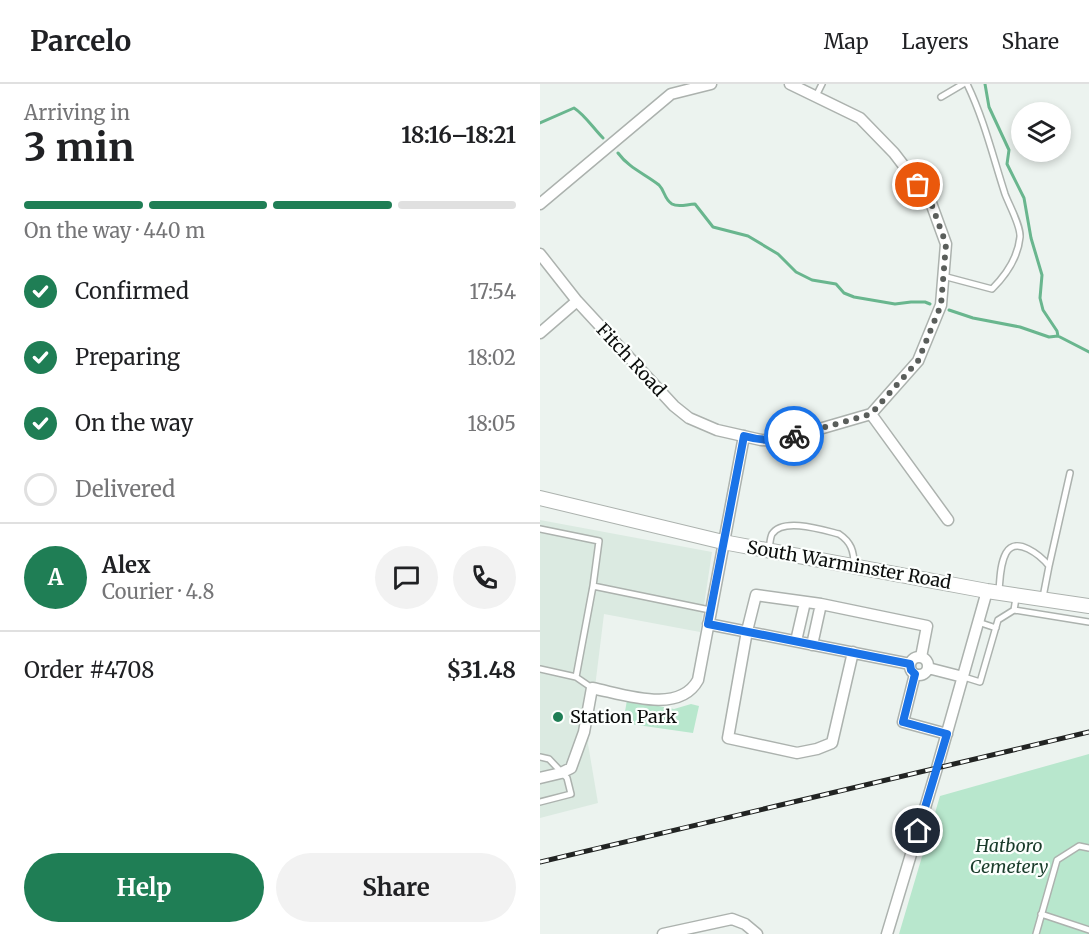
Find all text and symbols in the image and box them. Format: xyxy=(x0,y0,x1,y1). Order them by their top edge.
text: Parcelo xyxy=(30,23,131,59)
text: Map xyxy=(824,28,869,55)
text: Layers xyxy=(902,28,969,55)
text: Share xyxy=(1002,28,1059,55)
text: Arriving in xyxy=(24,100,130,125)
map controls xyxy=(1011,102,1071,162)
button: layers xyxy=(1011,102,1071,162)
text: 18:16–18:21 xyxy=(401,121,516,149)
text: 3 min xyxy=(24,123,134,172)
pin xyxy=(892,159,943,210)
icon: bag xyxy=(901,168,934,201)
text: On the way · 440 m xyxy=(24,218,205,243)
icon: check xyxy=(24,275,57,308)
text: Confirmed xyxy=(75,277,189,305)
text: 17:54 xyxy=(470,279,516,304)
street label: Fitch Road xyxy=(592,318,671,401)
icon: check xyxy=(24,341,57,374)
text: Preparing xyxy=(75,343,180,371)
text: 18:02 xyxy=(467,345,516,370)
courier xyxy=(764,406,824,466)
icon: check xyxy=(24,407,57,440)
text: On the way xyxy=(75,409,193,437)
text: 18:05 xyxy=(468,411,516,436)
icon: bike xyxy=(778,420,811,453)
text: Delivered xyxy=(75,475,175,503)
street label: South Warminster Road xyxy=(745,535,953,594)
button: chat xyxy=(375,546,438,609)
button: phone xyxy=(453,546,516,609)
text: Alex xyxy=(102,551,151,579)
text: A xyxy=(48,563,63,591)
text: Courier · 4.8 xyxy=(102,579,214,604)
text: Order #4708 xyxy=(24,656,154,684)
text: $31.48 xyxy=(446,656,516,684)
place label: Station Park xyxy=(570,705,677,728)
marker: Station Park xyxy=(551,710,565,724)
pin xyxy=(892,805,943,856)
icon: home xyxy=(901,814,934,847)
park label: Hatboro Cemetery xyxy=(970,834,1048,878)
button: Help xyxy=(24,853,264,922)
button: Share xyxy=(276,853,516,922)

